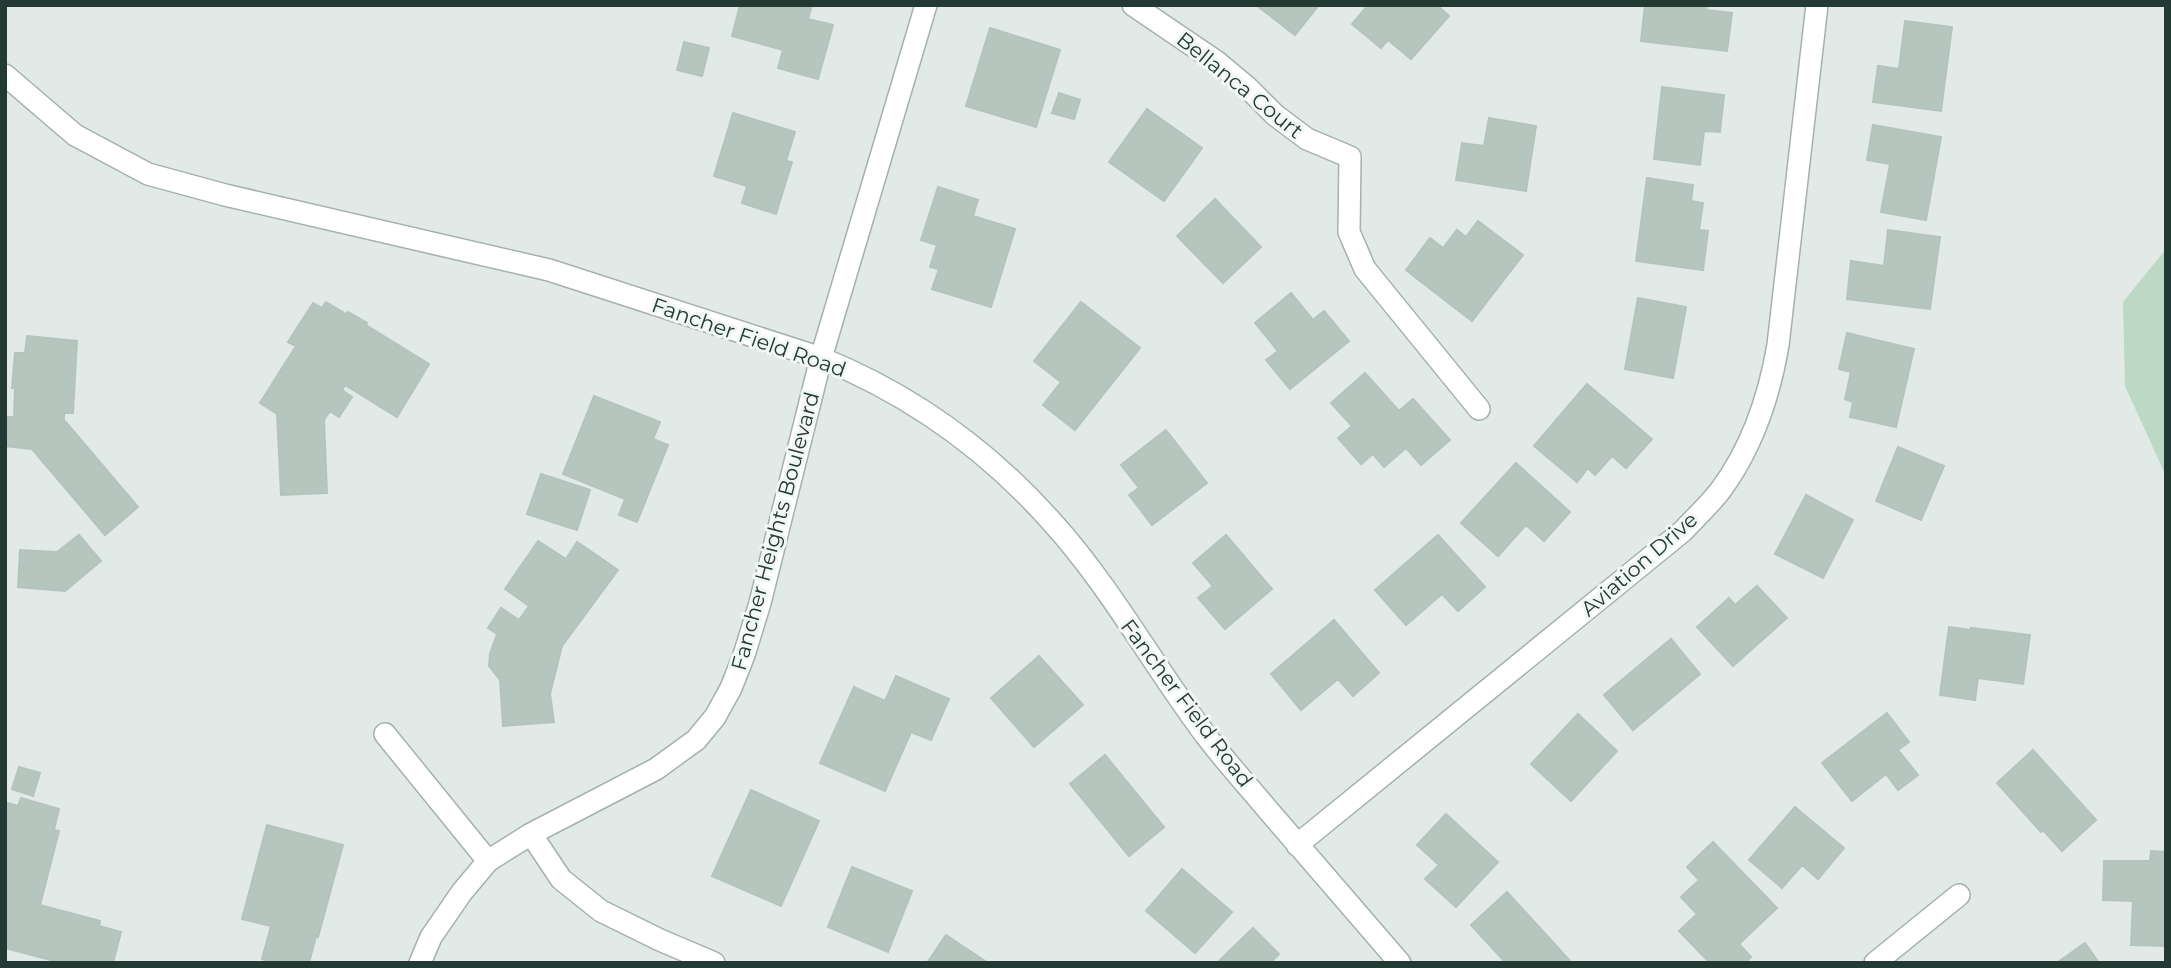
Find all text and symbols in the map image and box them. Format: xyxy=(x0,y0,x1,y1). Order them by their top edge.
street label: Bellanca Court xyxy=(1172,26,1308,144)
street label: Fancher Field Road xyxy=(649,292,849,382)
street label: Fancher Heights Boulevard xyxy=(726,389,824,673)
street label: Aviation Drive xyxy=(1576,507,1702,621)
street label: Fancher Field Road xyxy=(1116,614,1258,792)

